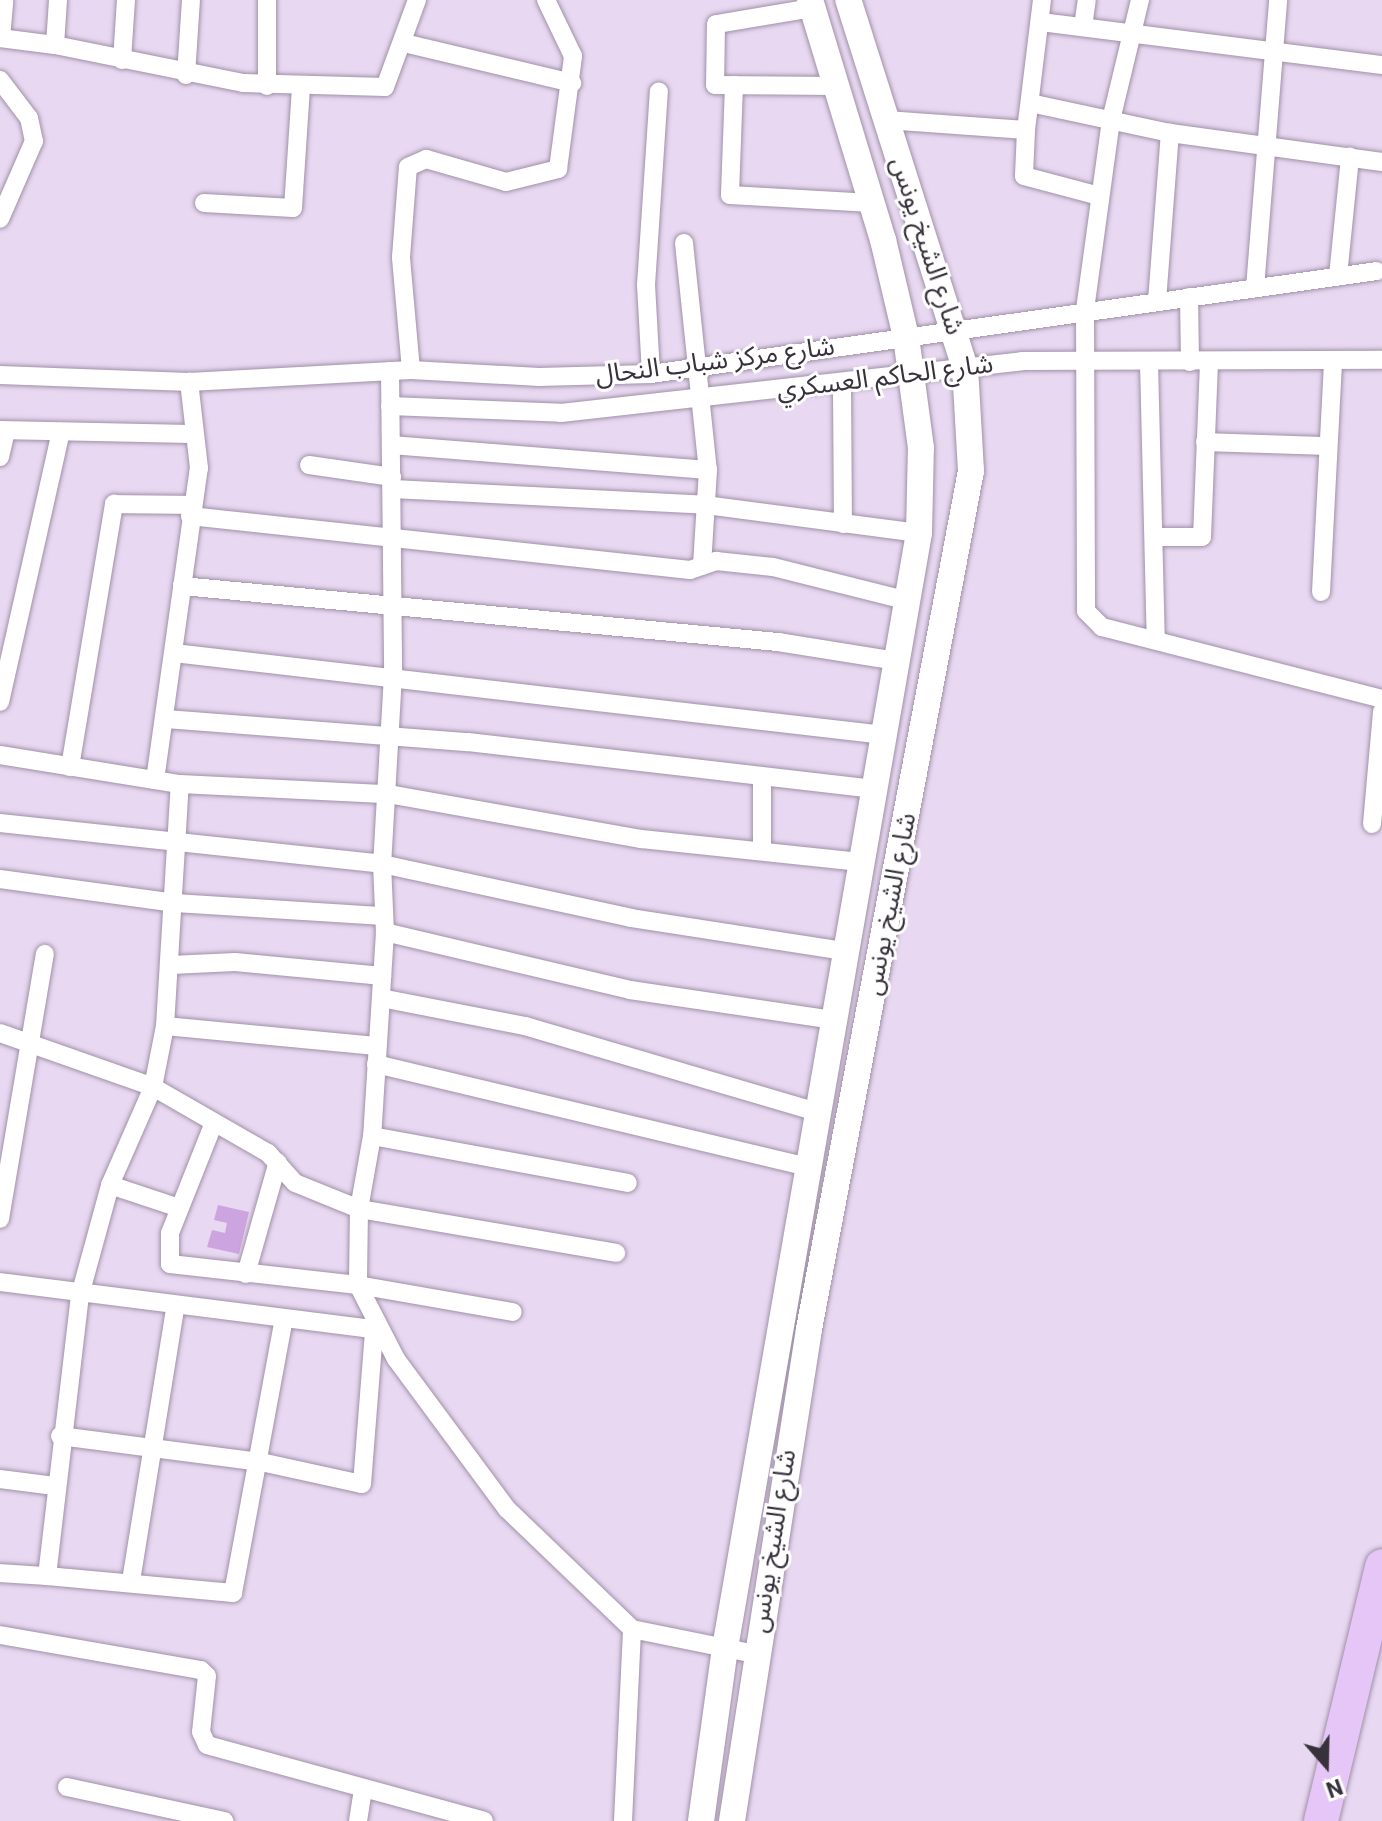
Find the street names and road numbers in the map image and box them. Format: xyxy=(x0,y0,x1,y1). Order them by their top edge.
street label: شارع الشيخ يونس xyxy=(884,153,970,339)
street label: شارع مركز شباب النحال xyxy=(594,331,836,391)
street label: شارع الحاكم العسكري xyxy=(775,348,995,406)
street label: شارع الشيخ يونس xyxy=(857,810,923,998)
street label: شارع الشيخ يونس xyxy=(743,1447,803,1635)

